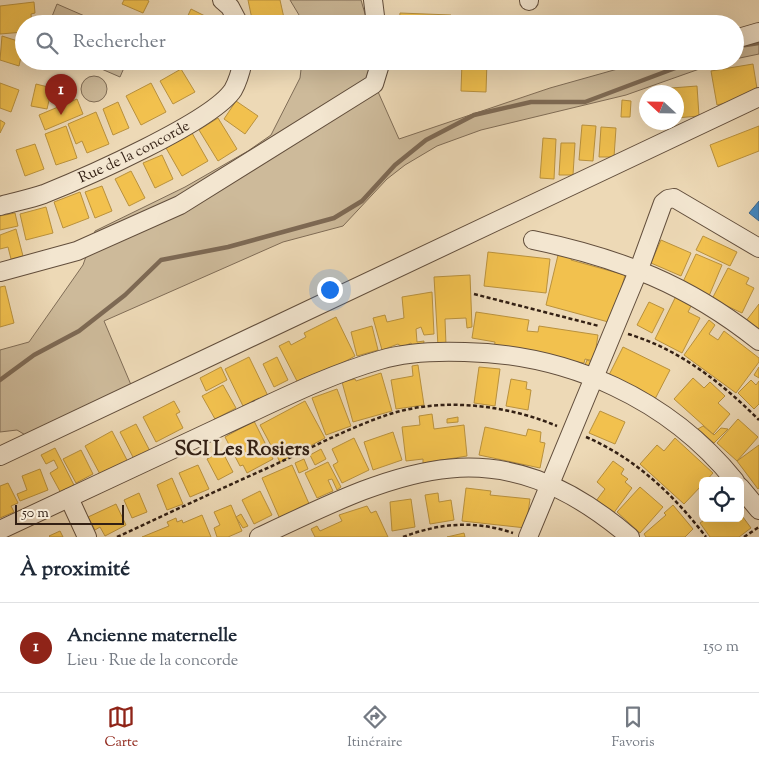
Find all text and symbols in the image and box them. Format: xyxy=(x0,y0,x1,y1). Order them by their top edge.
search box xyxy=(15,15,744,70)
icon: search xyxy=(33,29,61,57)
text: Rechercher xyxy=(73,29,166,56)
pin: 1 xyxy=(45,74,77,115)
north arrow xyxy=(639,85,684,130)
street label: Rue de la concorde xyxy=(75,116,194,189)
your location xyxy=(317,277,343,303)
district label: SCI Les Rosiers xyxy=(174,436,310,465)
map controls xyxy=(699,477,744,522)
button: locate xyxy=(699,477,744,522)
scale bar xyxy=(15,502,124,525)
text: 50 m xyxy=(22,504,49,524)
text: À proximité xyxy=(20,555,130,585)
text: Ancienne maternelle xyxy=(67,623,237,650)
text: 1 xyxy=(33,636,39,659)
text: 150 m xyxy=(703,636,739,659)
text: Lieu · Rue de la concorde xyxy=(67,650,238,673)
tab: Carte xyxy=(104,703,138,753)
tab: Itinéraire xyxy=(347,703,403,753)
tab: Favoris xyxy=(611,703,655,753)

